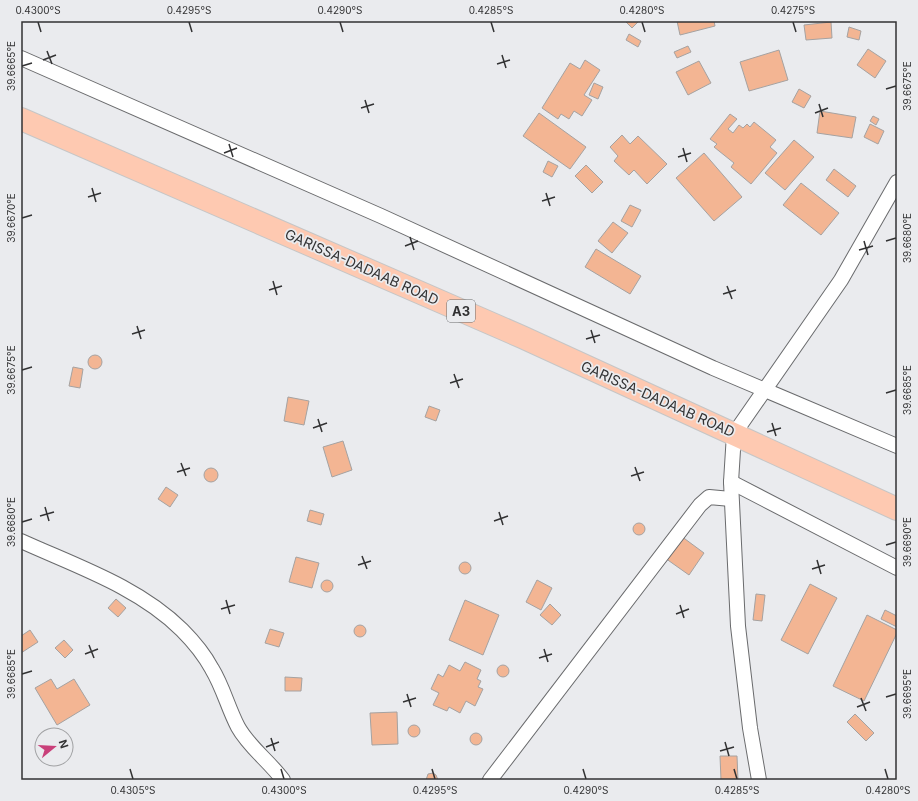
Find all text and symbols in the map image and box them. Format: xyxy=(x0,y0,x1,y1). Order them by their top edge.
text: 0.4300°S xyxy=(15,4,61,16)
text: 0.4295°S xyxy=(167,4,211,16)
text: 0.4290°S xyxy=(318,4,362,16)
text: 0.4285°S xyxy=(469,4,513,16)
text: 0.4280°S xyxy=(620,4,664,16)
text: 0.4275°S xyxy=(771,4,815,16)
text: 39.6665°E xyxy=(5,41,17,91)
text: 39.6675°E xyxy=(901,61,913,111)
text: 39.6670°E xyxy=(5,193,17,243)
text: 39.6680°E xyxy=(901,213,913,263)
street label: GARISSA-DADAAB ROAD xyxy=(283,225,442,308)
road number: A3 xyxy=(447,300,475,322)
text: 39.6675°E xyxy=(5,345,17,395)
street label: GARISSA-DADAAB ROAD xyxy=(579,357,738,440)
text: 39.6685°E xyxy=(901,365,913,415)
text: 39.6680°E xyxy=(5,497,17,547)
text: 39.6690°E xyxy=(901,517,913,567)
text: 39.6685°E xyxy=(5,649,17,699)
text: 39.6695°E xyxy=(901,669,913,719)
north arrow xyxy=(34,727,74,767)
text: N xyxy=(56,738,71,750)
text: 0.4305°S xyxy=(111,784,155,796)
text: 0.4300°S xyxy=(261,784,307,796)
text: 0.4295°S xyxy=(413,784,457,796)
text: 0.4290°S xyxy=(564,784,608,796)
text: 0.4285°S xyxy=(715,784,759,796)
text: 0.4280°S xyxy=(866,784,910,796)

